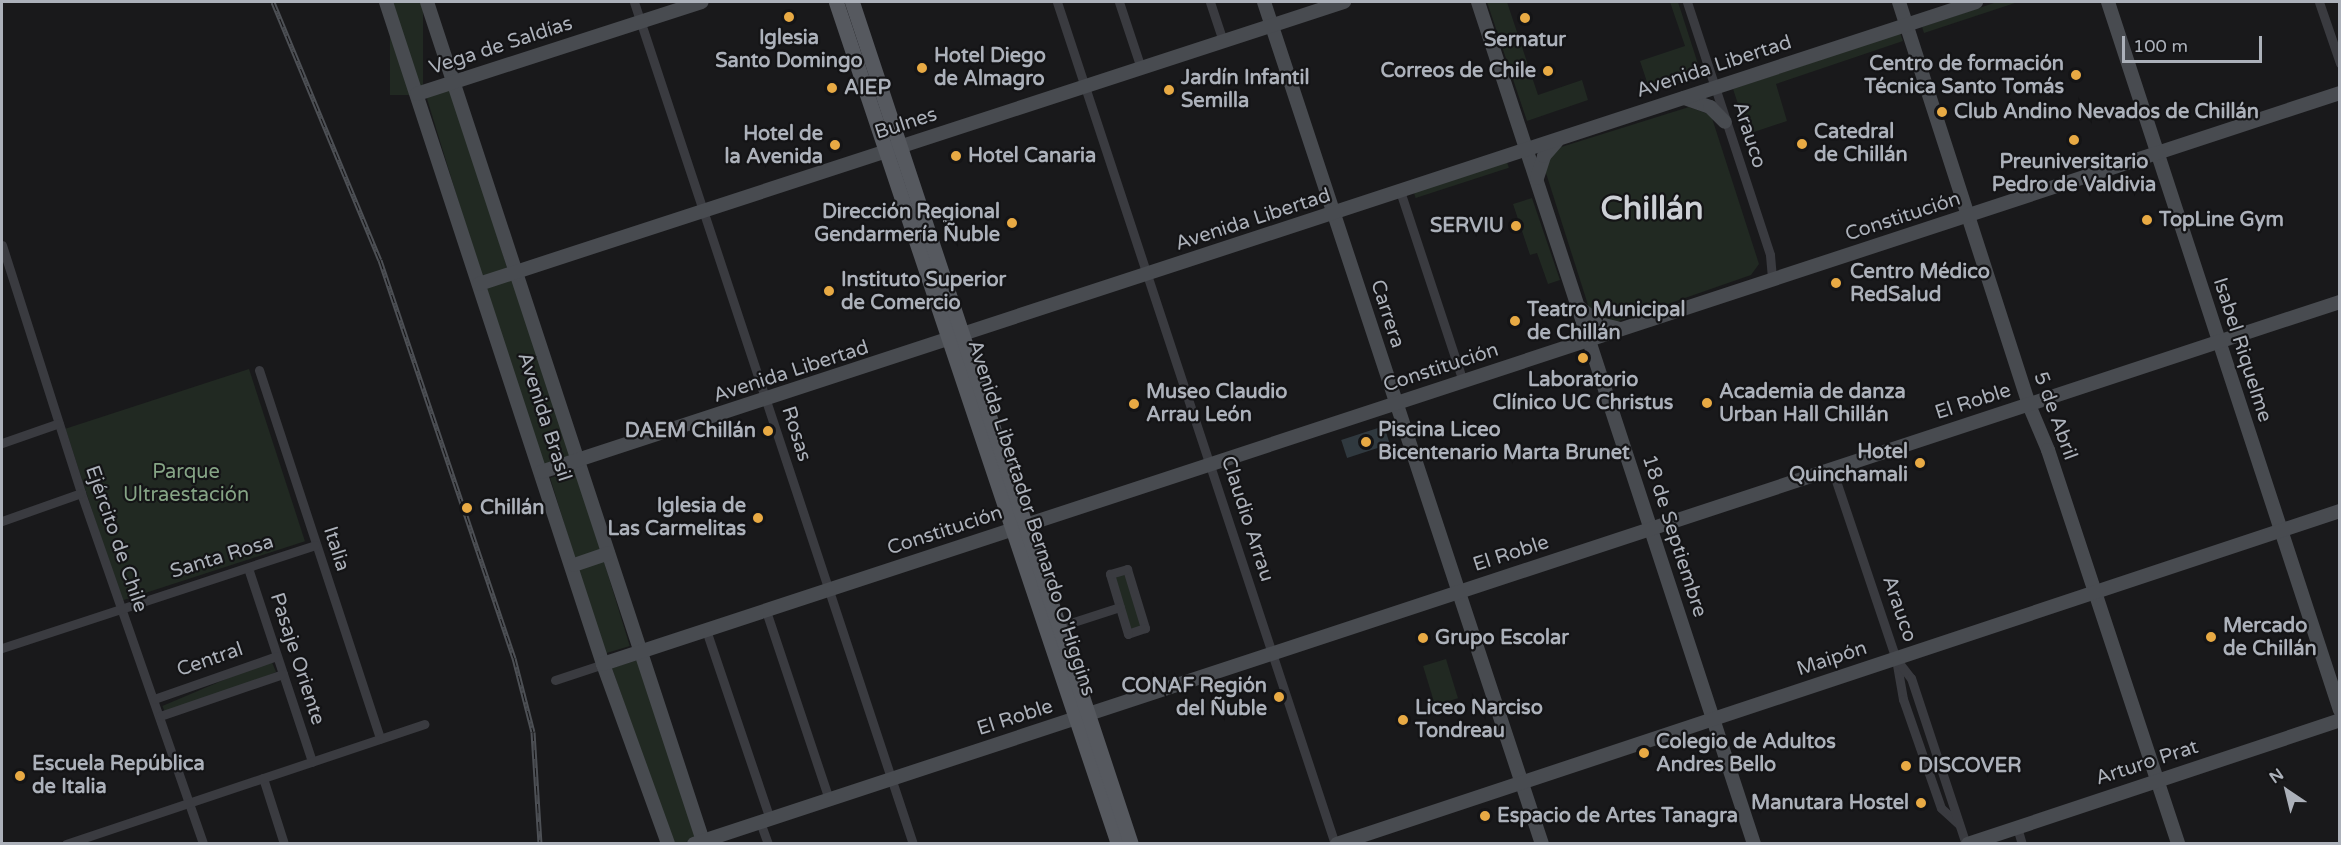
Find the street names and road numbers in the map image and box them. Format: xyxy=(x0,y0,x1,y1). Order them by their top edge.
street label: Vega de Saldías xyxy=(426,12,576,80)
street label: Avenida Libertad xyxy=(1633,31,1795,103)
street label: Arauco xyxy=(1727,99,1771,171)
street label: Bulnes xyxy=(872,103,940,145)
street label: Avenida Libertad xyxy=(1172,184,1334,256)
street label: Constitución xyxy=(1842,187,1964,247)
street label: Isabel Riquelme xyxy=(2207,275,2277,425)
street label: Carrera xyxy=(1365,277,1409,351)
street label: Avenida Libertad xyxy=(710,336,872,408)
street label: Avenida Libertador Bernardo O'Higgins xyxy=(962,337,1100,699)
street label: Constitución xyxy=(1380,338,1502,398)
street label: Avenida Brasil xyxy=(512,349,576,485)
street label: 5 de Abril xyxy=(2028,369,2082,463)
street label: El Roble xyxy=(1932,378,2014,426)
street label: Rosas xyxy=(776,403,816,465)
street label: 18 de Septiembre xyxy=(1636,452,1712,620)
street label: Claudio Arrau xyxy=(1215,453,1279,585)
street label: Ejército de Chile xyxy=(80,463,152,615)
street label: Constitución xyxy=(884,501,1006,561)
street label: Italia xyxy=(318,524,354,574)
street label: Santa Rosa xyxy=(167,530,277,584)
street label: El Roble xyxy=(1470,530,1552,578)
street label: Arauco xyxy=(1876,573,1922,645)
street label: Pasaje Oriente xyxy=(264,590,330,728)
street label: Maipón xyxy=(1794,636,1870,682)
street label: Central xyxy=(174,638,246,682)
street label: El Roble xyxy=(974,694,1056,742)
street label: Arturo Prat xyxy=(2093,735,2201,791)

